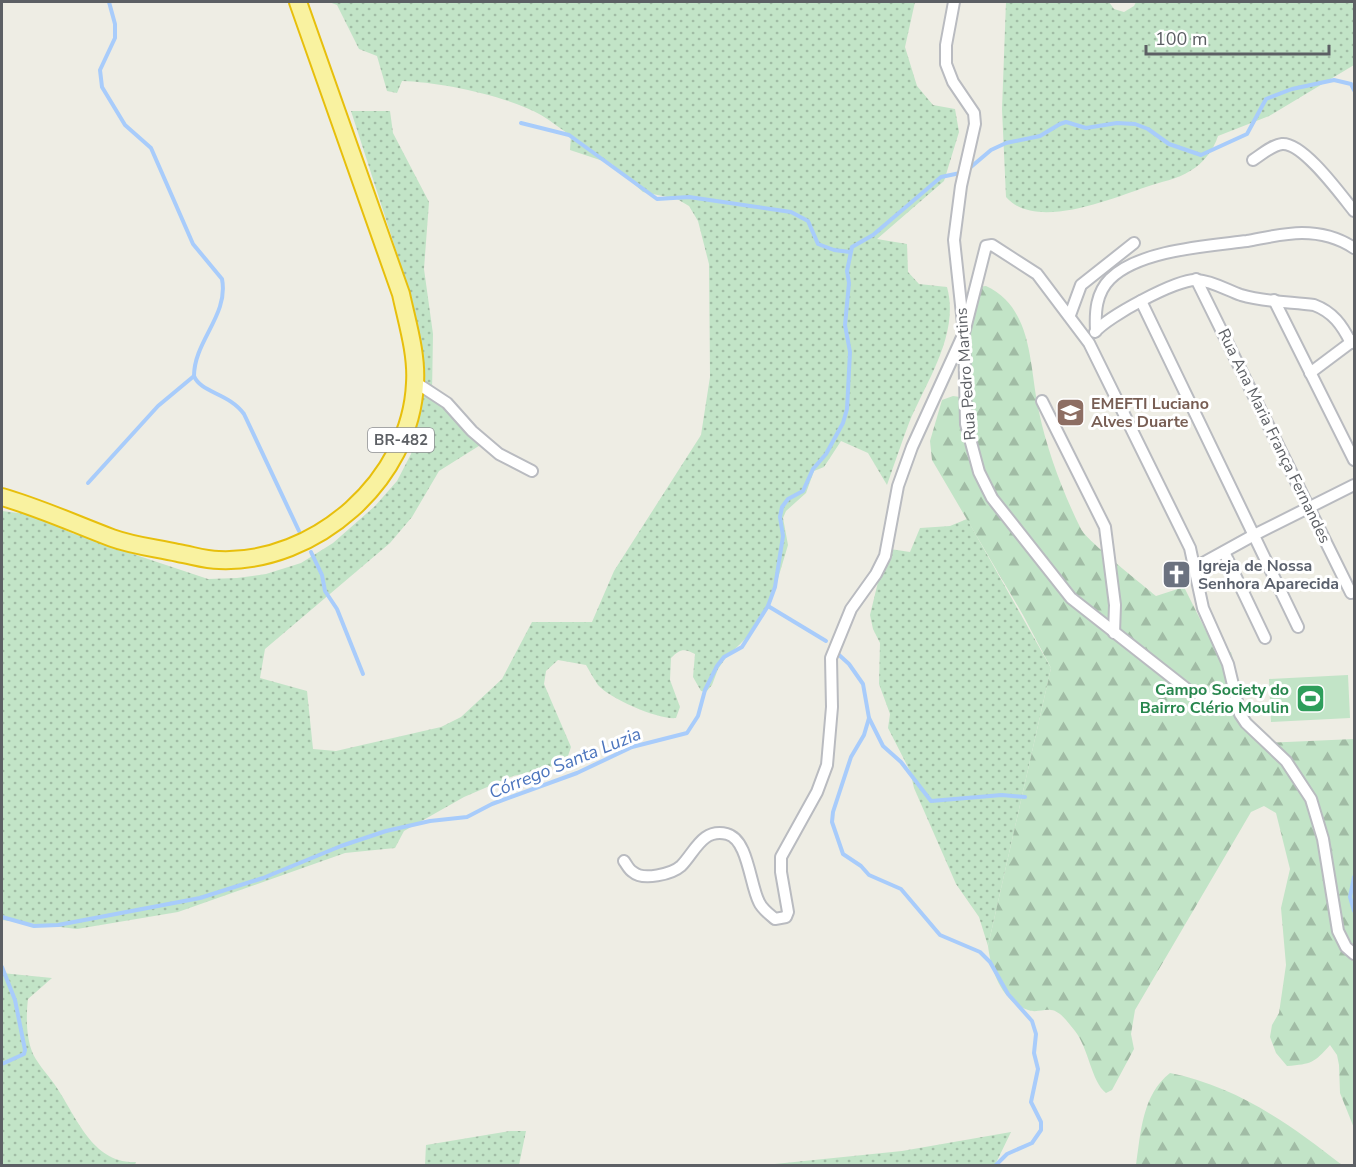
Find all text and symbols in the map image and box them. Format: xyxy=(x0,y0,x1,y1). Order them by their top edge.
scale bar xyxy=(1146,18,1329,56)
text: 100 m xyxy=(1155,27,1207,51)
street label: Rua Pedro Martins xyxy=(950,307,982,441)
street label: Rua Ana Maria França Fernandes xyxy=(1212,325,1336,547)
place label: EMEFTI Luciano Alves Duarte xyxy=(1091,393,1209,433)
school or university icon: EMEFTI Luciano Alves Duarte xyxy=(1054,397,1086,429)
road number: BR-482 xyxy=(368,428,434,452)
place label: Igreja de Nossa Senhora Aparecida xyxy=(1198,555,1339,595)
church icon: Igreja de Nossa Senhora Aparecida xyxy=(1161,559,1193,591)
place label: Campo Society do Bairro Clério Moulin xyxy=(1140,679,1289,719)
sports icon: Campo Society do Bairro Clério Moulin xyxy=(1294,683,1326,715)
water label: Córrego Santa Luzia xyxy=(485,722,645,804)

